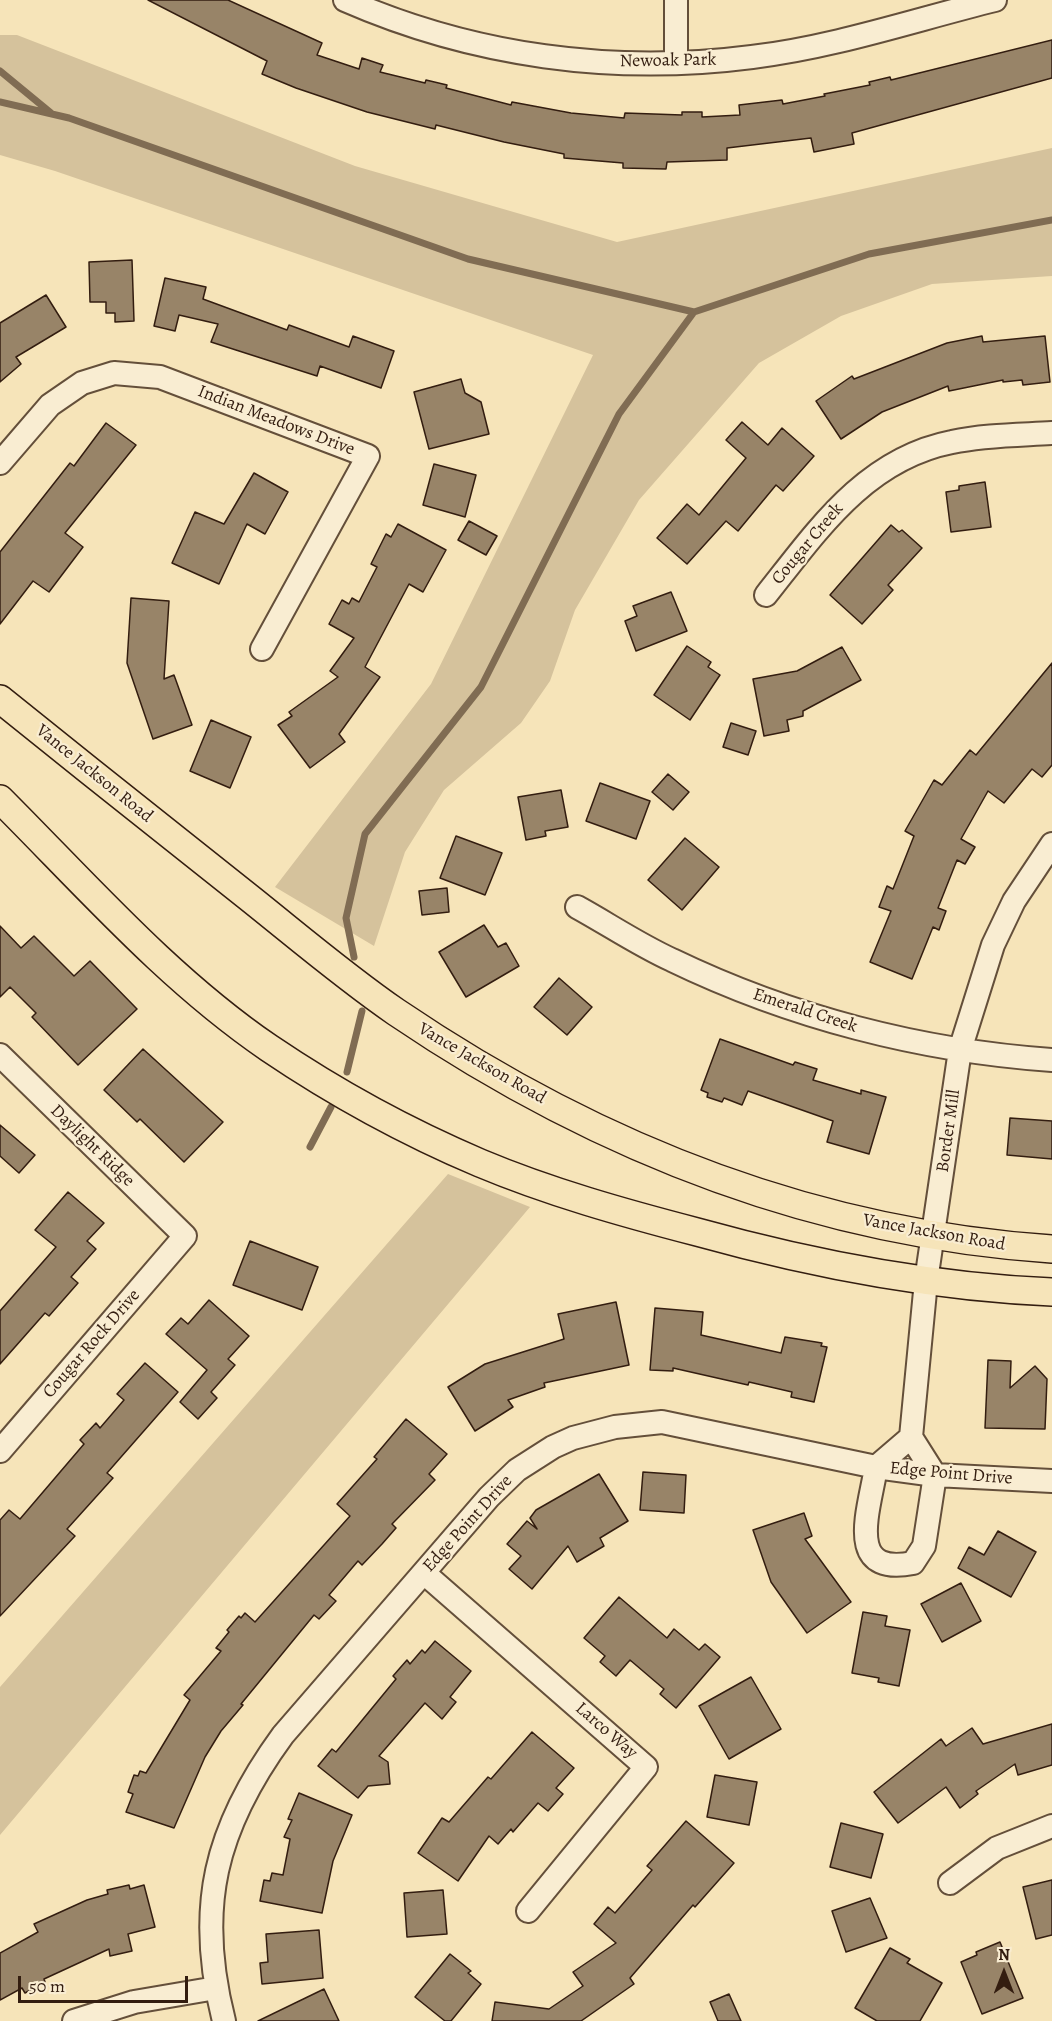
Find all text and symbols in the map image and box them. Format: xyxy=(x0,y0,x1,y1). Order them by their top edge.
street label: Newoak Park xyxy=(619,49,717,73)
street label: Indian Meadows Drive xyxy=(194,381,358,461)
street label: Cougar Creek xyxy=(768,499,848,589)
street label: Vance Jackson Road xyxy=(31,720,157,828)
street label: Emerald Creek xyxy=(750,984,860,1038)
street label: Vance Jackson Road xyxy=(414,1019,550,1109)
street label: Border Mill xyxy=(933,1088,965,1174)
street label: Daylight Ridge xyxy=(45,1100,139,1192)
street label: Vance Jackson Road xyxy=(861,1210,1007,1256)
street label: Cougar Rock Drive xyxy=(39,1285,145,1403)
street label: Edge Point Drive xyxy=(889,1458,1013,1490)
street label: Edge Point Drive xyxy=(419,1471,517,1577)
street label: Larco Way xyxy=(570,1698,642,1764)
north arrow xyxy=(974,1943,1034,2003)
text: N xyxy=(998,1944,1010,1966)
scale bar xyxy=(21,1964,190,2002)
text: 50 m xyxy=(29,1974,65,1998)

